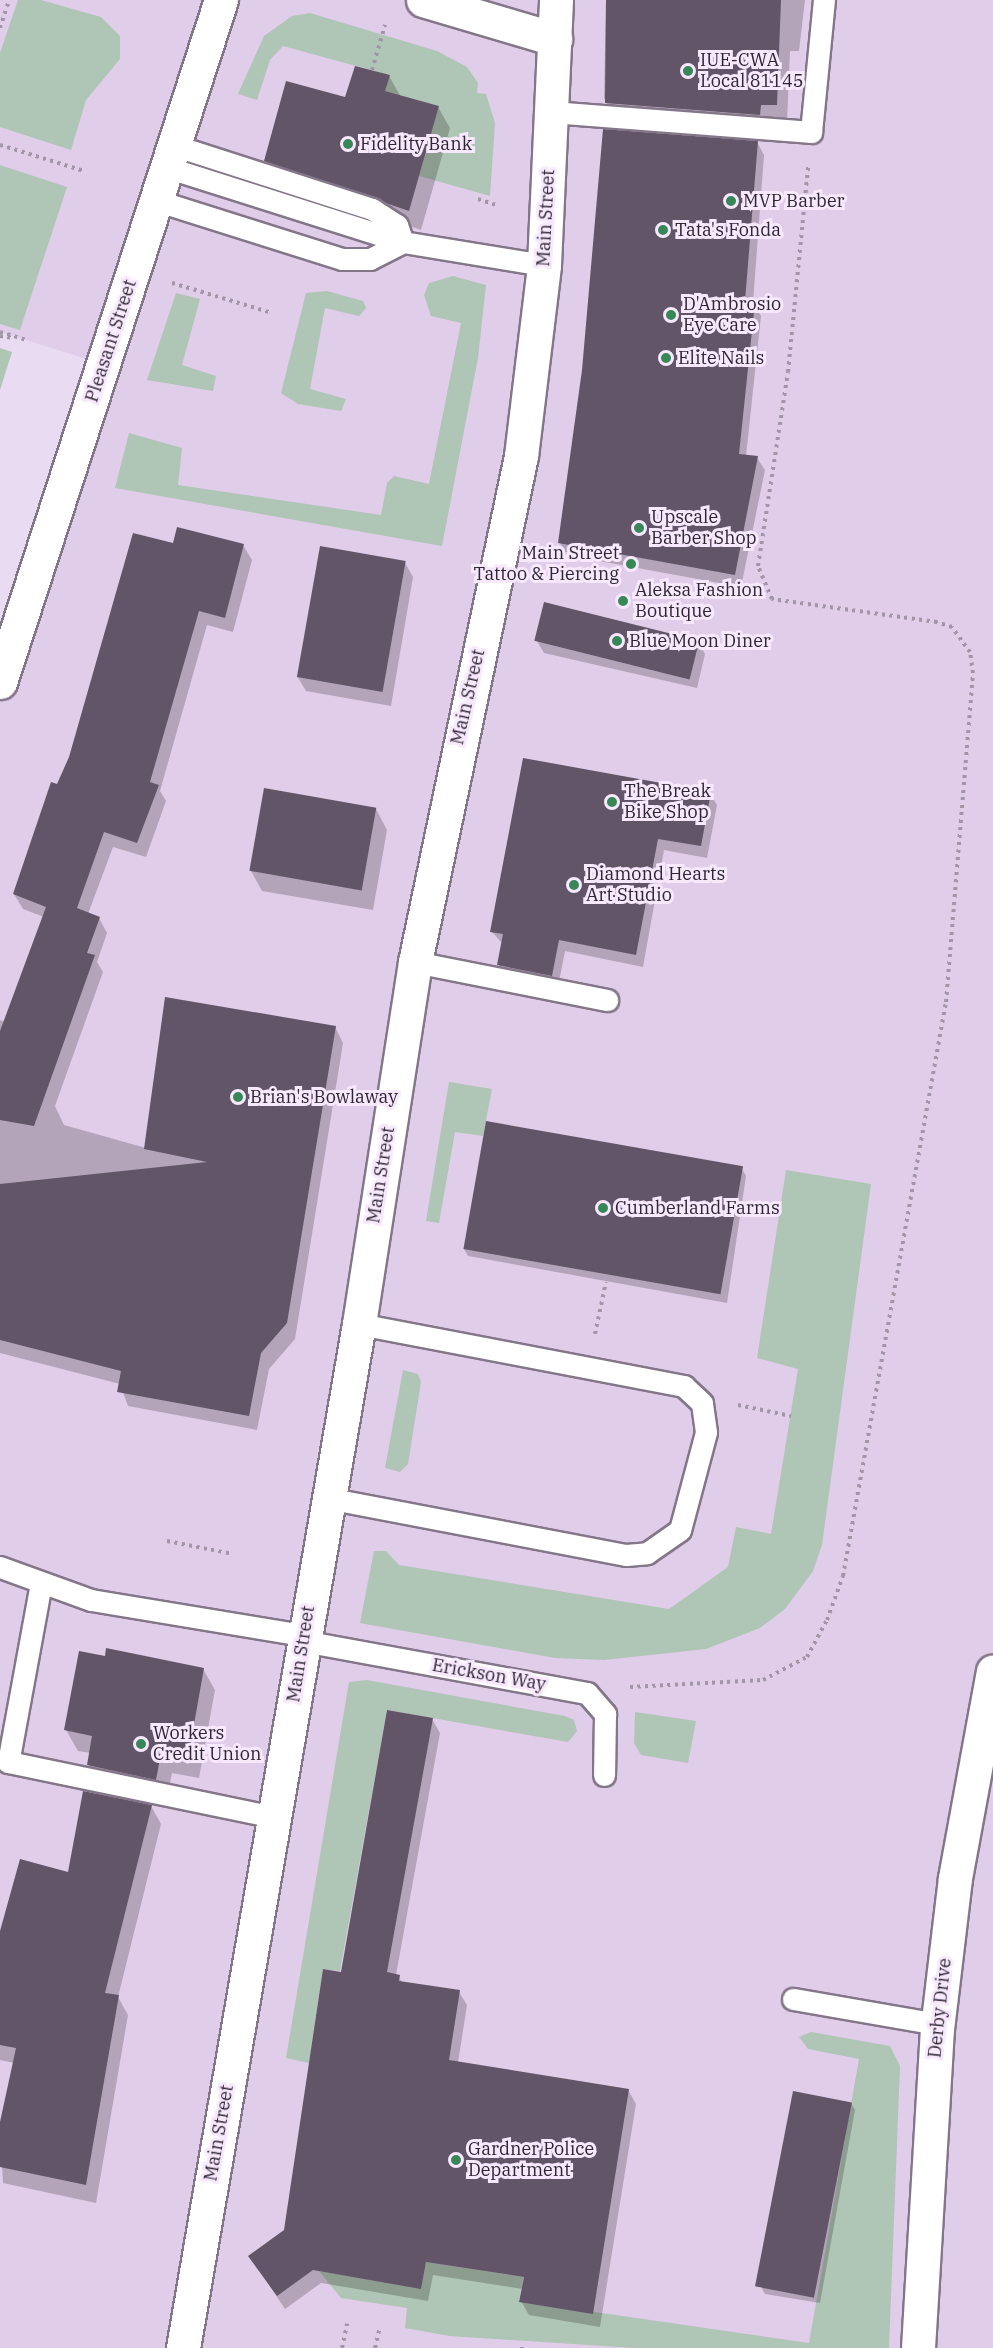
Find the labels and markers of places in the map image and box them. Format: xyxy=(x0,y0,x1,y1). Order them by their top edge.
place label: IUE-CWA Local 81145 xyxy=(700,50,804,92)
marker: IUE-CWA Local 81145 xyxy=(681,64,695,78)
place label: Fidelity Bank xyxy=(360,133,472,155)
marker: Fidelity Bank xyxy=(341,137,355,151)
place label: MVP Barber xyxy=(743,190,845,212)
marker: MVP Barber xyxy=(724,194,738,208)
place label: Tata's Fonda xyxy=(675,219,781,241)
marker: Tata's Fonda xyxy=(656,223,670,237)
place label: D'Ambrosio Eye Care xyxy=(683,294,781,336)
marker: D'Ambrosio Eye Care xyxy=(664,308,678,322)
place label: Elite Nails xyxy=(678,347,764,369)
marker: Elite Nails xyxy=(659,351,673,365)
place label: Upscale Barber Shop xyxy=(651,507,757,550)
marker: Upscale Barber Shop xyxy=(632,521,646,535)
place label: Main Street Tattoo & Piercing xyxy=(473,543,619,586)
marker: Main Street Tattoo & Piercing xyxy=(624,557,638,571)
place label: Aleksa Fashion Boutique xyxy=(635,580,763,622)
marker: Aleksa Fashion Boutique xyxy=(616,594,630,608)
place label: Blue Moon Diner xyxy=(629,630,771,652)
marker: Blue Moon Diner xyxy=(610,634,624,648)
place label: The Break Bike Shop xyxy=(624,781,711,824)
marker: The Break Bike Shop xyxy=(605,795,619,809)
place label: Diamond Hearts Art Studio xyxy=(586,864,725,906)
marker: Diamond Hearts Art Studio xyxy=(567,878,581,892)
place label: Brian's Bowlaway xyxy=(250,1086,398,1108)
marker: Brian's Bowlaway xyxy=(231,1090,245,1104)
place label: Cumberland Farms xyxy=(615,1197,780,1219)
marker: Cumberland Farms xyxy=(596,1201,610,1215)
place label: Workers Credit Union xyxy=(153,1723,261,1766)
marker: Workers Credit Union xyxy=(134,1737,148,1751)
place label: Gardner Police Department xyxy=(468,2139,594,2182)
marker: Gardner Police Department xyxy=(449,2153,463,2167)

